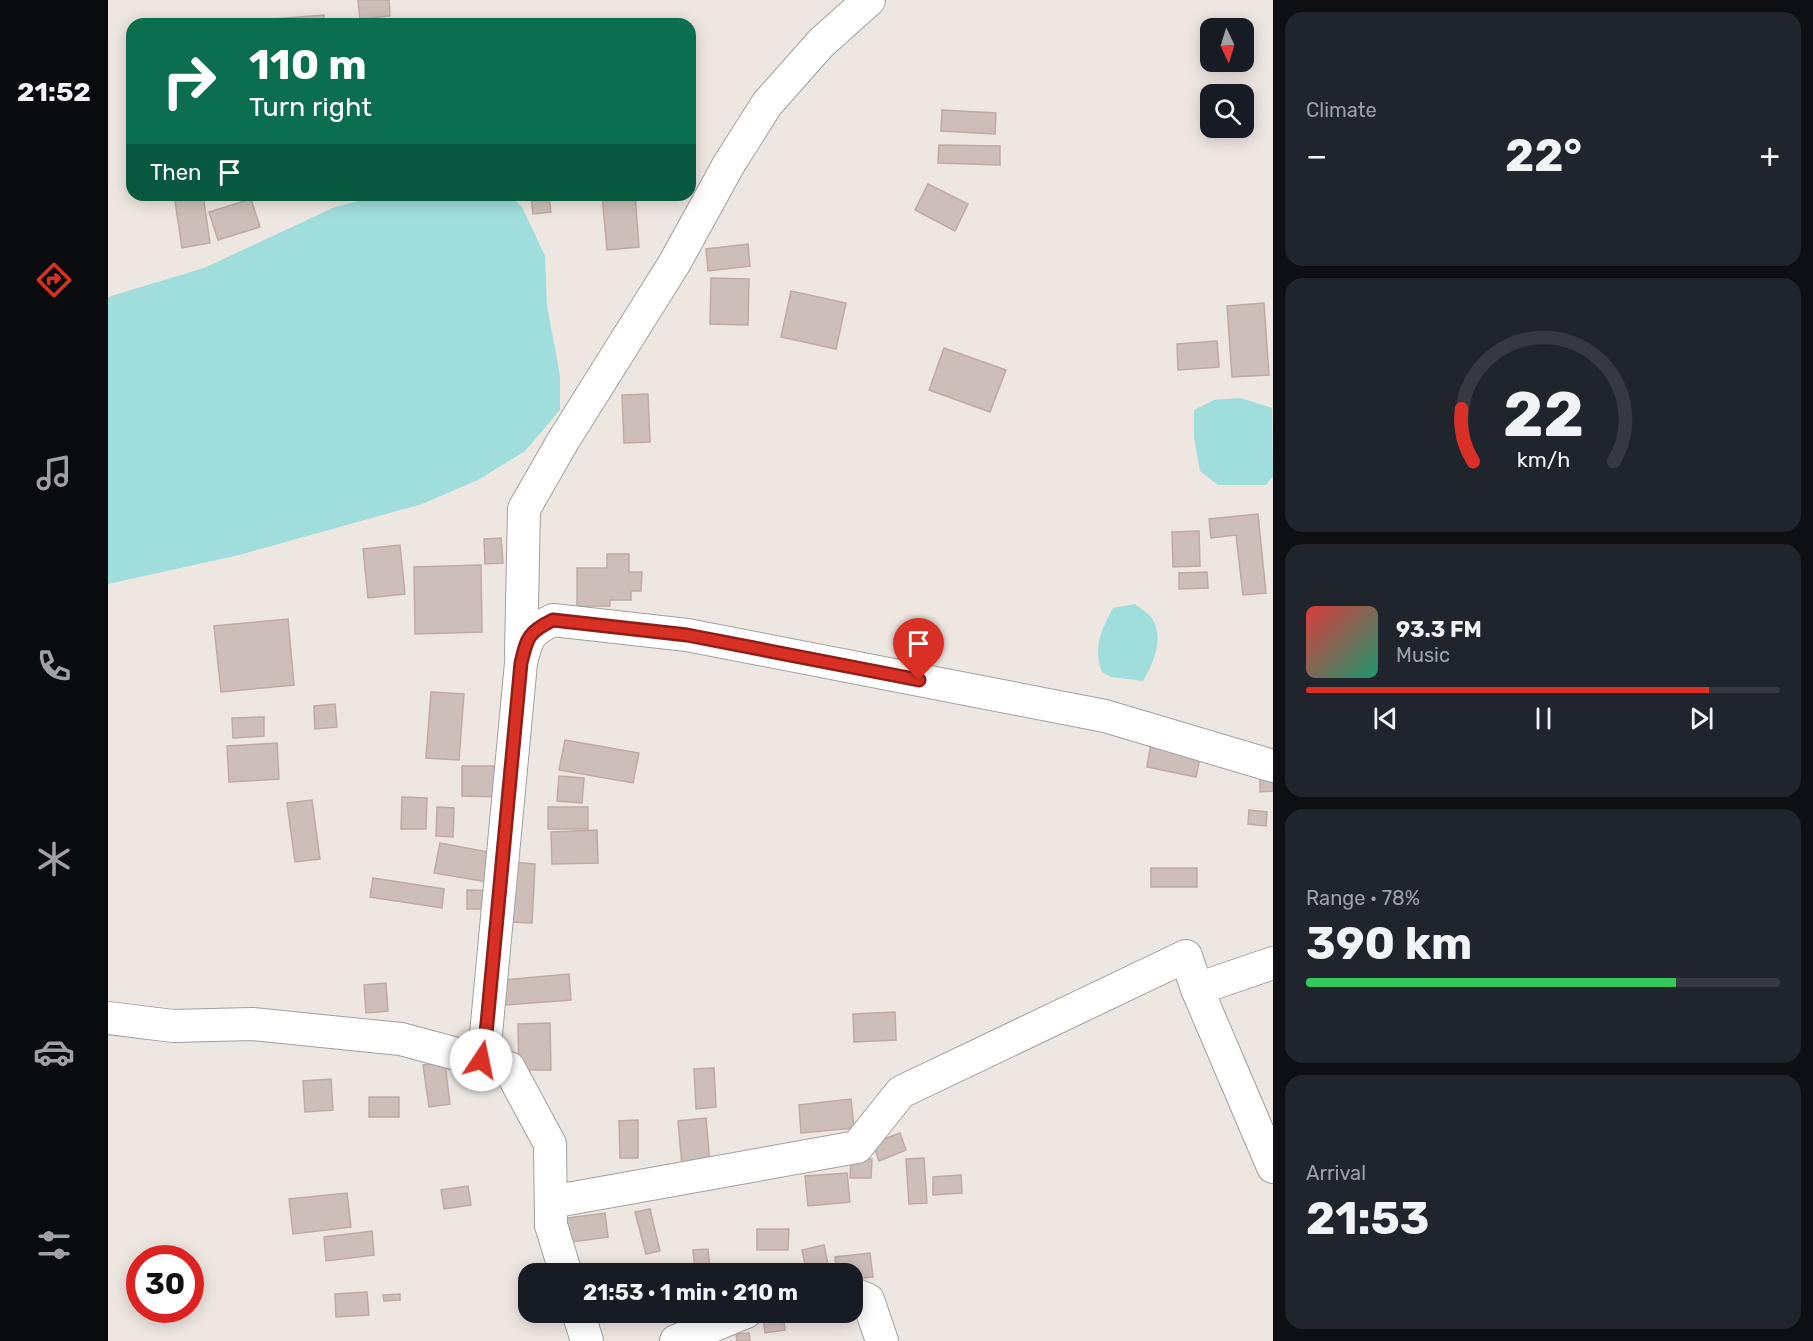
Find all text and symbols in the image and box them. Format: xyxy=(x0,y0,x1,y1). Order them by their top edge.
north arrow xyxy=(1200,18,1254,72)
map controls xyxy=(1200,18,1254,138)
text: 110 m xyxy=(249,40,367,90)
icon: right xyxy=(150,42,228,120)
text: 21:52 xyxy=(17,76,91,108)
button: search xyxy=(1200,84,1254,138)
text: Turn right xyxy=(249,91,372,123)
text: Climate xyxy=(1306,98,1377,122)
text: 22° xyxy=(1505,129,1582,182)
text: − xyxy=(1306,136,1327,175)
text: + xyxy=(1759,136,1780,175)
icon: arrive xyxy=(213,156,246,189)
text: Then xyxy=(150,159,201,186)
icon: directions xyxy=(33,259,75,301)
text: 22 xyxy=(1502,378,1584,452)
text: km/h xyxy=(1516,447,1570,472)
icon: music xyxy=(33,452,75,494)
text: 93.3 FM xyxy=(1396,616,1482,643)
pin xyxy=(893,618,944,680)
icon: arrive xyxy=(902,627,935,660)
text: Music xyxy=(1396,643,1450,667)
icon: phone xyxy=(33,645,75,687)
icon: previous xyxy=(1369,702,1402,735)
icon: pause xyxy=(1527,702,1560,735)
icon: next xyxy=(1685,702,1718,735)
icon: climate xyxy=(33,838,75,880)
text: Range · 78% xyxy=(1306,886,1420,910)
text: 390 km xyxy=(1306,917,1472,970)
position arrow xyxy=(449,1028,513,1092)
icon: car xyxy=(33,1031,75,1073)
text: Arrival xyxy=(1306,1161,1366,1185)
text: 21:53 xyxy=(1306,1192,1429,1245)
icon: filters xyxy=(33,1224,75,1266)
speed limit sign: 30 xyxy=(126,1245,204,1323)
text: 21:53 · 1 min · 210 m xyxy=(583,1279,798,1306)

